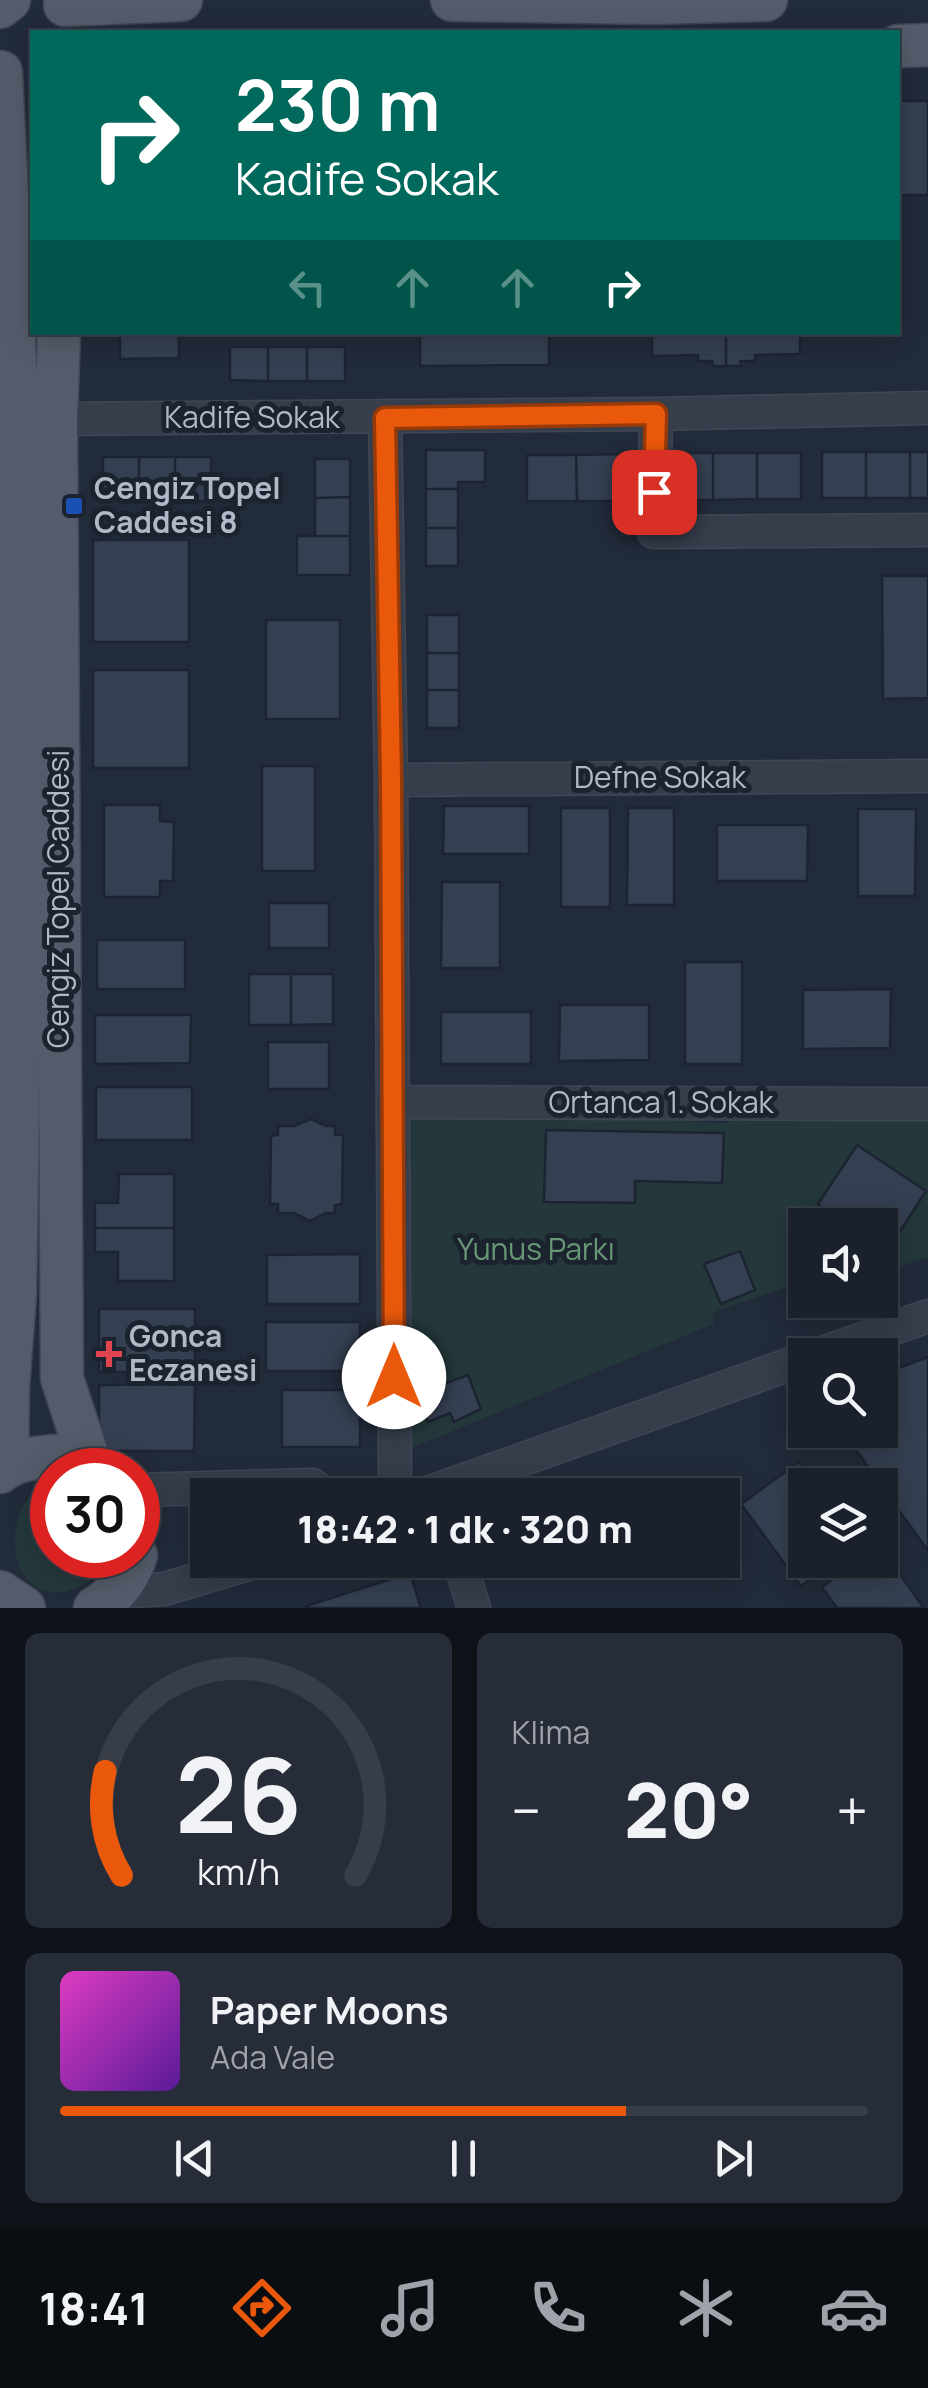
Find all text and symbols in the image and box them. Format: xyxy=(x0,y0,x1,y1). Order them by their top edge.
text: 230 m xyxy=(235,56,440,152)
icon: right xyxy=(70,70,200,200)
text: Kadife Sokak xyxy=(235,147,498,209)
icon: left xyxy=(280,260,335,315)
icon: ahead xyxy=(385,260,440,315)
icon: ahead xyxy=(490,260,545,315)
icon: right xyxy=(595,260,650,315)
street label: Kadife Sokak xyxy=(164,396,341,437)
pin xyxy=(612,450,697,535)
icon: arrive xyxy=(627,465,682,520)
place label: Cengiz Topel Caddesi 8 xyxy=(94,467,281,542)
marker: Cengiz Topel Caddesi 8 xyxy=(63,495,85,517)
street label: Cengiz Topel Caddesi xyxy=(37,750,78,1048)
street label: Defne Sokak xyxy=(574,756,747,797)
street label: Ortanca 1. Sokak xyxy=(549,1081,775,1122)
map controls xyxy=(788,1208,898,1578)
button: sound xyxy=(788,1208,898,1318)
park label: Yunus Parkı xyxy=(457,1228,615,1269)
place label: Gonca Eczanesi xyxy=(129,1315,257,1390)
position arrow xyxy=(342,1325,446,1429)
button: search xyxy=(788,1338,898,1448)
marker: Gonca Eczanesi xyxy=(98,1343,120,1365)
speed limit sign: 30 xyxy=(30,1448,160,1578)
button: layers xyxy=(788,1468,898,1578)
text: 18:42 · 1 dk · 320 m xyxy=(297,1502,633,1554)
text: Klima xyxy=(512,1710,590,1754)
text: 26 xyxy=(175,1722,302,1864)
text: 20° xyxy=(624,1758,754,1861)
text: − xyxy=(512,1772,541,1848)
text: + xyxy=(836,1772,868,1848)
text: km/h xyxy=(197,1847,280,1896)
text: Paper Moons xyxy=(210,1983,449,2035)
text: Ada Vale xyxy=(210,2035,335,2079)
icon: previous xyxy=(167,2131,222,2186)
icon: pause xyxy=(436,2131,491,2186)
icon: next xyxy=(706,2131,761,2186)
icon: directions xyxy=(227,2273,297,2343)
icon: music xyxy=(375,2273,445,2343)
icon: phone xyxy=(523,2273,593,2343)
icon: climate xyxy=(671,2273,741,2343)
icon: car xyxy=(819,2273,889,2343)
text: 18:41 xyxy=(39,2277,149,2339)

